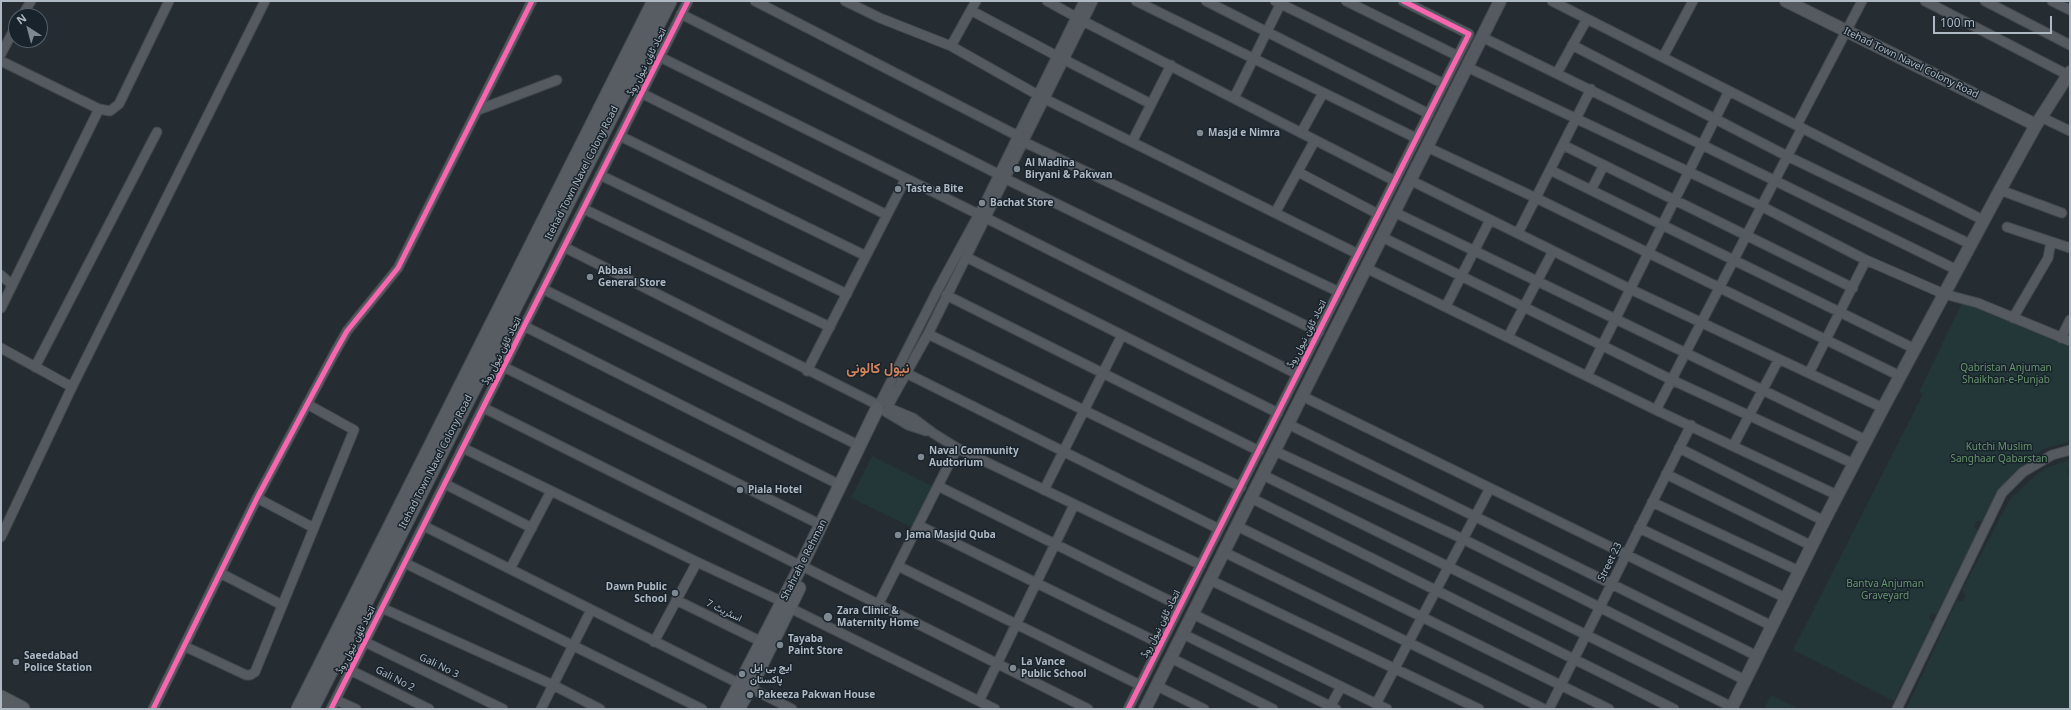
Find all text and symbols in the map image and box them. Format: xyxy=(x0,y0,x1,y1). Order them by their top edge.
north arrow xyxy=(8,8,48,48)
scale bar xyxy=(1935,8,2054,34)
text: N xyxy=(13,10,29,27)
text: 100 m xyxy=(1940,14,1975,31)
street label: Itehad Town Navel Colony Road xyxy=(1842,25,1980,101)
street label: اتحاد ٹاؤن نیول روڈ xyxy=(625,26,669,98)
street label: Itehad Town Navel Colony Road xyxy=(543,104,621,242)
place label: Masjd e Nimra xyxy=(1208,127,1280,139)
marker: Masjd e Nimra xyxy=(1195,128,1205,138)
place label: Al Madina Biryani & Pakwan xyxy=(1025,157,1112,180)
marker: Al Madina Biryani & Pakwan xyxy=(1012,164,1022,174)
place label: Taste a Bite xyxy=(906,183,963,195)
marker: Taste a Bite xyxy=(893,184,903,194)
place label: Bachat Store xyxy=(990,197,1054,209)
marker: Bachat Store xyxy=(977,198,987,208)
place label: Abbasi General Store xyxy=(598,265,666,288)
marker: Abbasi General Store xyxy=(585,272,595,282)
street label: اتحاد ٹاؤن نیول روڈ xyxy=(1285,298,1329,370)
street label: اتحاد ٹاؤن نیول روڈ xyxy=(480,315,524,387)
district label: نیول کالونی xyxy=(846,361,910,377)
park label: Qabristan Anjuman Shaikhan-e-Punjab xyxy=(1960,362,2052,386)
street label: Itehad Town Navel Colony Road xyxy=(397,393,475,531)
park label: Kutchi Muslim Sanghaar Qabarstan xyxy=(1950,441,2048,464)
place label: Naval Community Audtorium xyxy=(929,445,1019,468)
marker: Naval Community Audtorium xyxy=(916,452,926,462)
place label: Piala Hotel xyxy=(748,484,802,496)
marker: Piala Hotel xyxy=(735,485,745,495)
street label: Shahrah e Rehman xyxy=(778,518,830,602)
place label: Jama Masjid Quba xyxy=(906,529,996,541)
marker: Jama Masjid Quba xyxy=(893,530,903,540)
street label: Street 23 xyxy=(1595,541,1625,583)
park label: Bantva Anjuman Graveyard xyxy=(1846,578,1924,602)
place label: Dawn Public School xyxy=(606,581,667,604)
marker: Dawn Public School xyxy=(670,588,680,598)
street label: اتحاد ٹاؤن نیول روڈ xyxy=(1139,588,1183,660)
street label: اسٹریٹ 7 xyxy=(704,597,744,625)
street label: اتحاد ٹاؤن نیول روڈ xyxy=(334,604,378,676)
place label: Zara Clinic & Maternity Home xyxy=(837,605,919,628)
marker: Zara Clinic & Maternity Home xyxy=(822,611,834,623)
place label: Tayaba Paint Store xyxy=(788,633,843,656)
marker: Tayaba Paint Store xyxy=(775,640,785,650)
place label: Saeedabad Police Station xyxy=(24,650,92,674)
street label: Gali No 3 xyxy=(417,651,461,681)
place label: La Vance Public School xyxy=(1021,656,1086,680)
marker: Saeedabad Police Station xyxy=(11,657,21,667)
place label: ایچ بی ایل پاکستان xyxy=(750,662,792,686)
marker: La Vance Public School xyxy=(1008,663,1018,673)
street label: Gali No 2 xyxy=(373,664,417,694)
marker: ایچ بی ایل پاکستان xyxy=(737,669,747,679)
place label: Pakeeza Pakwan House xyxy=(758,689,875,701)
marker: Pakeeza Pakwan House xyxy=(745,690,755,700)

